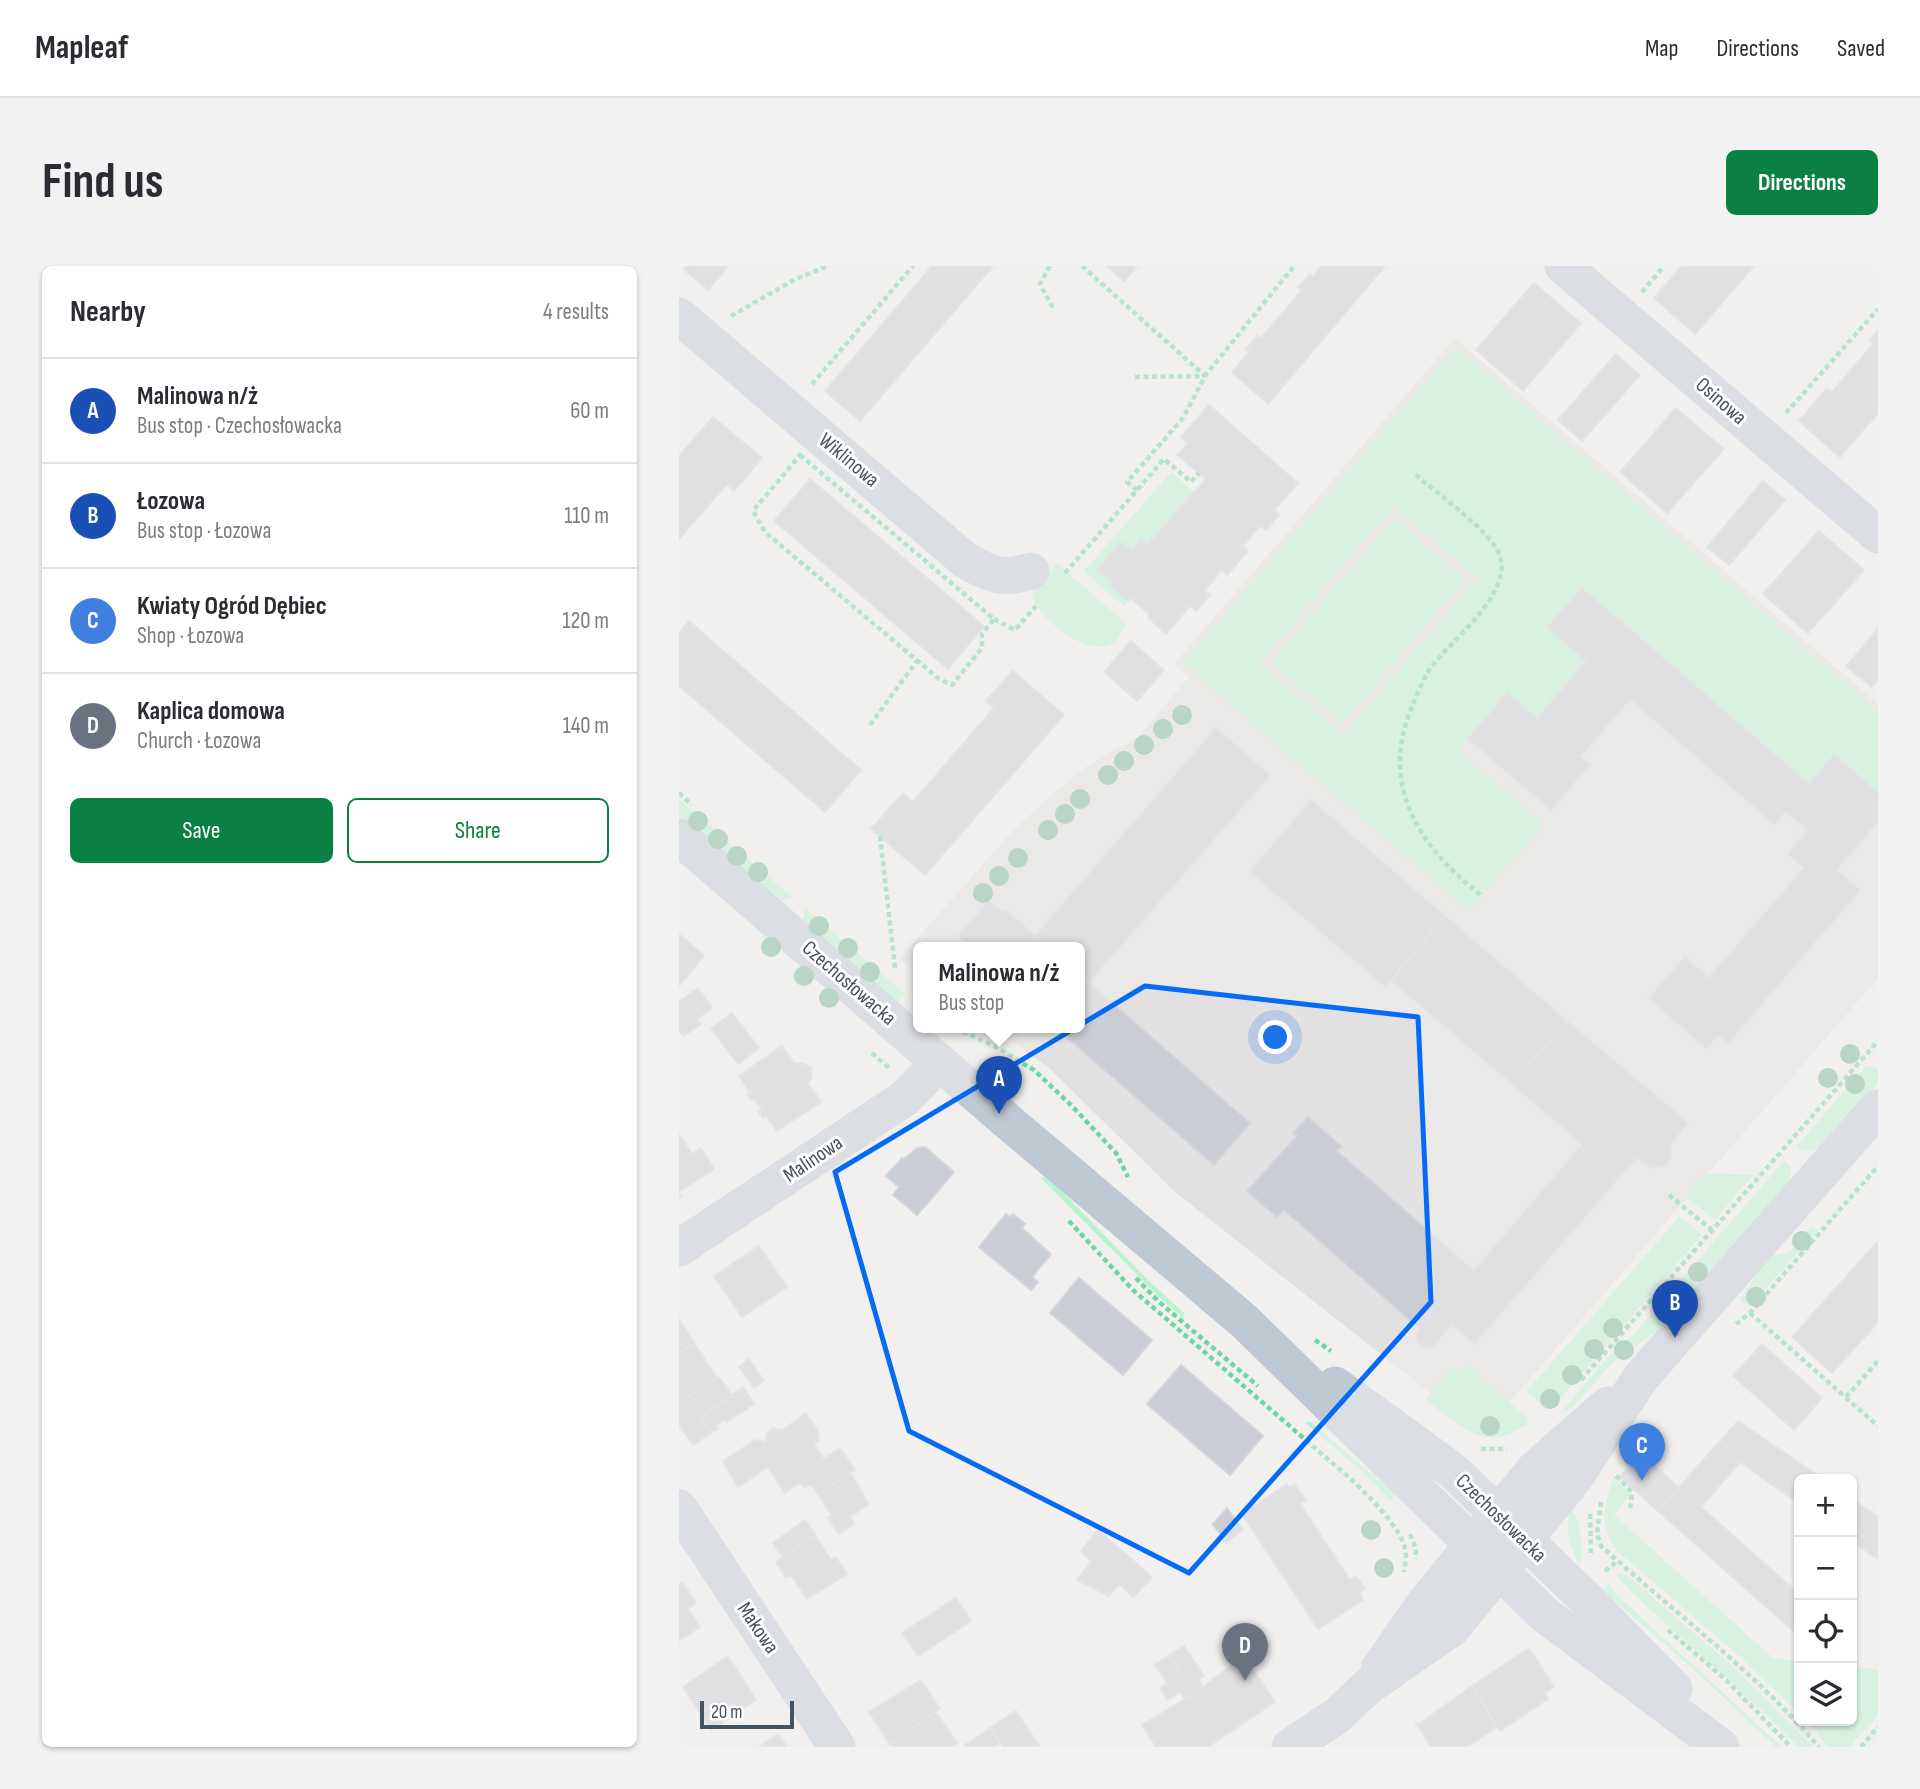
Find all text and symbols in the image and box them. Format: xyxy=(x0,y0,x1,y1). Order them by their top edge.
text: Mapleaf xyxy=(35,28,128,68)
text: Map xyxy=(1645,34,1678,63)
text: Directions xyxy=(1716,34,1799,63)
text: Saved xyxy=(1837,34,1885,63)
button: Directions xyxy=(1726,150,1878,215)
text: Find us xyxy=(42,153,164,212)
text: Nearby xyxy=(70,294,146,330)
text: 4 results xyxy=(543,298,609,326)
street label: Osinowa xyxy=(1691,372,1751,430)
text: Malinowa n/ż xyxy=(137,381,258,412)
text: A xyxy=(88,397,98,425)
text: 60 m xyxy=(570,397,609,425)
text: Bus stop · Czechosłowacka xyxy=(137,412,342,440)
street label: Wiklinowa xyxy=(814,428,884,492)
text: Łozowa xyxy=(137,486,205,517)
text: B xyxy=(88,502,98,530)
text: 110 m xyxy=(564,502,609,530)
text: Bus stop · Łozowa xyxy=(137,517,271,545)
text: Kwiaty Ogród Dębiec xyxy=(137,591,327,622)
text: C xyxy=(87,607,99,635)
text: 120 m xyxy=(563,607,609,635)
text: Shop · Łozowa xyxy=(137,622,244,650)
text: Kaplica domowa xyxy=(137,696,285,727)
text: D xyxy=(87,712,99,740)
text: 140 m xyxy=(563,712,609,740)
text: Church · Łozowa xyxy=(137,727,261,755)
button: Save xyxy=(70,798,333,863)
button: Share xyxy=(347,798,609,863)
street label: Czechosłowacka xyxy=(797,935,901,1031)
popup xyxy=(913,942,1085,1033)
text: Malinowa n/ż xyxy=(938,958,1060,989)
text: Bus stop xyxy=(938,989,1004,1017)
your location xyxy=(1258,1020,1292,1054)
pin: A xyxy=(976,1056,1022,1114)
street label: Malinowa xyxy=(779,1130,847,1188)
pin: B xyxy=(1652,1280,1698,1338)
pin: C xyxy=(1619,1423,1665,1481)
street label: Czechosłowacka xyxy=(1451,1469,1551,1567)
map controls xyxy=(1794,1474,1857,1726)
button: + xyxy=(1794,1474,1857,1537)
button: − xyxy=(1794,1537,1857,1600)
street label: Makowa xyxy=(732,1598,784,1658)
button: locate xyxy=(1794,1600,1857,1663)
pin: D xyxy=(1222,1623,1268,1681)
button: layers xyxy=(1794,1663,1857,1726)
scale bar xyxy=(700,1698,795,1730)
text: 20 m xyxy=(711,1701,743,1724)

